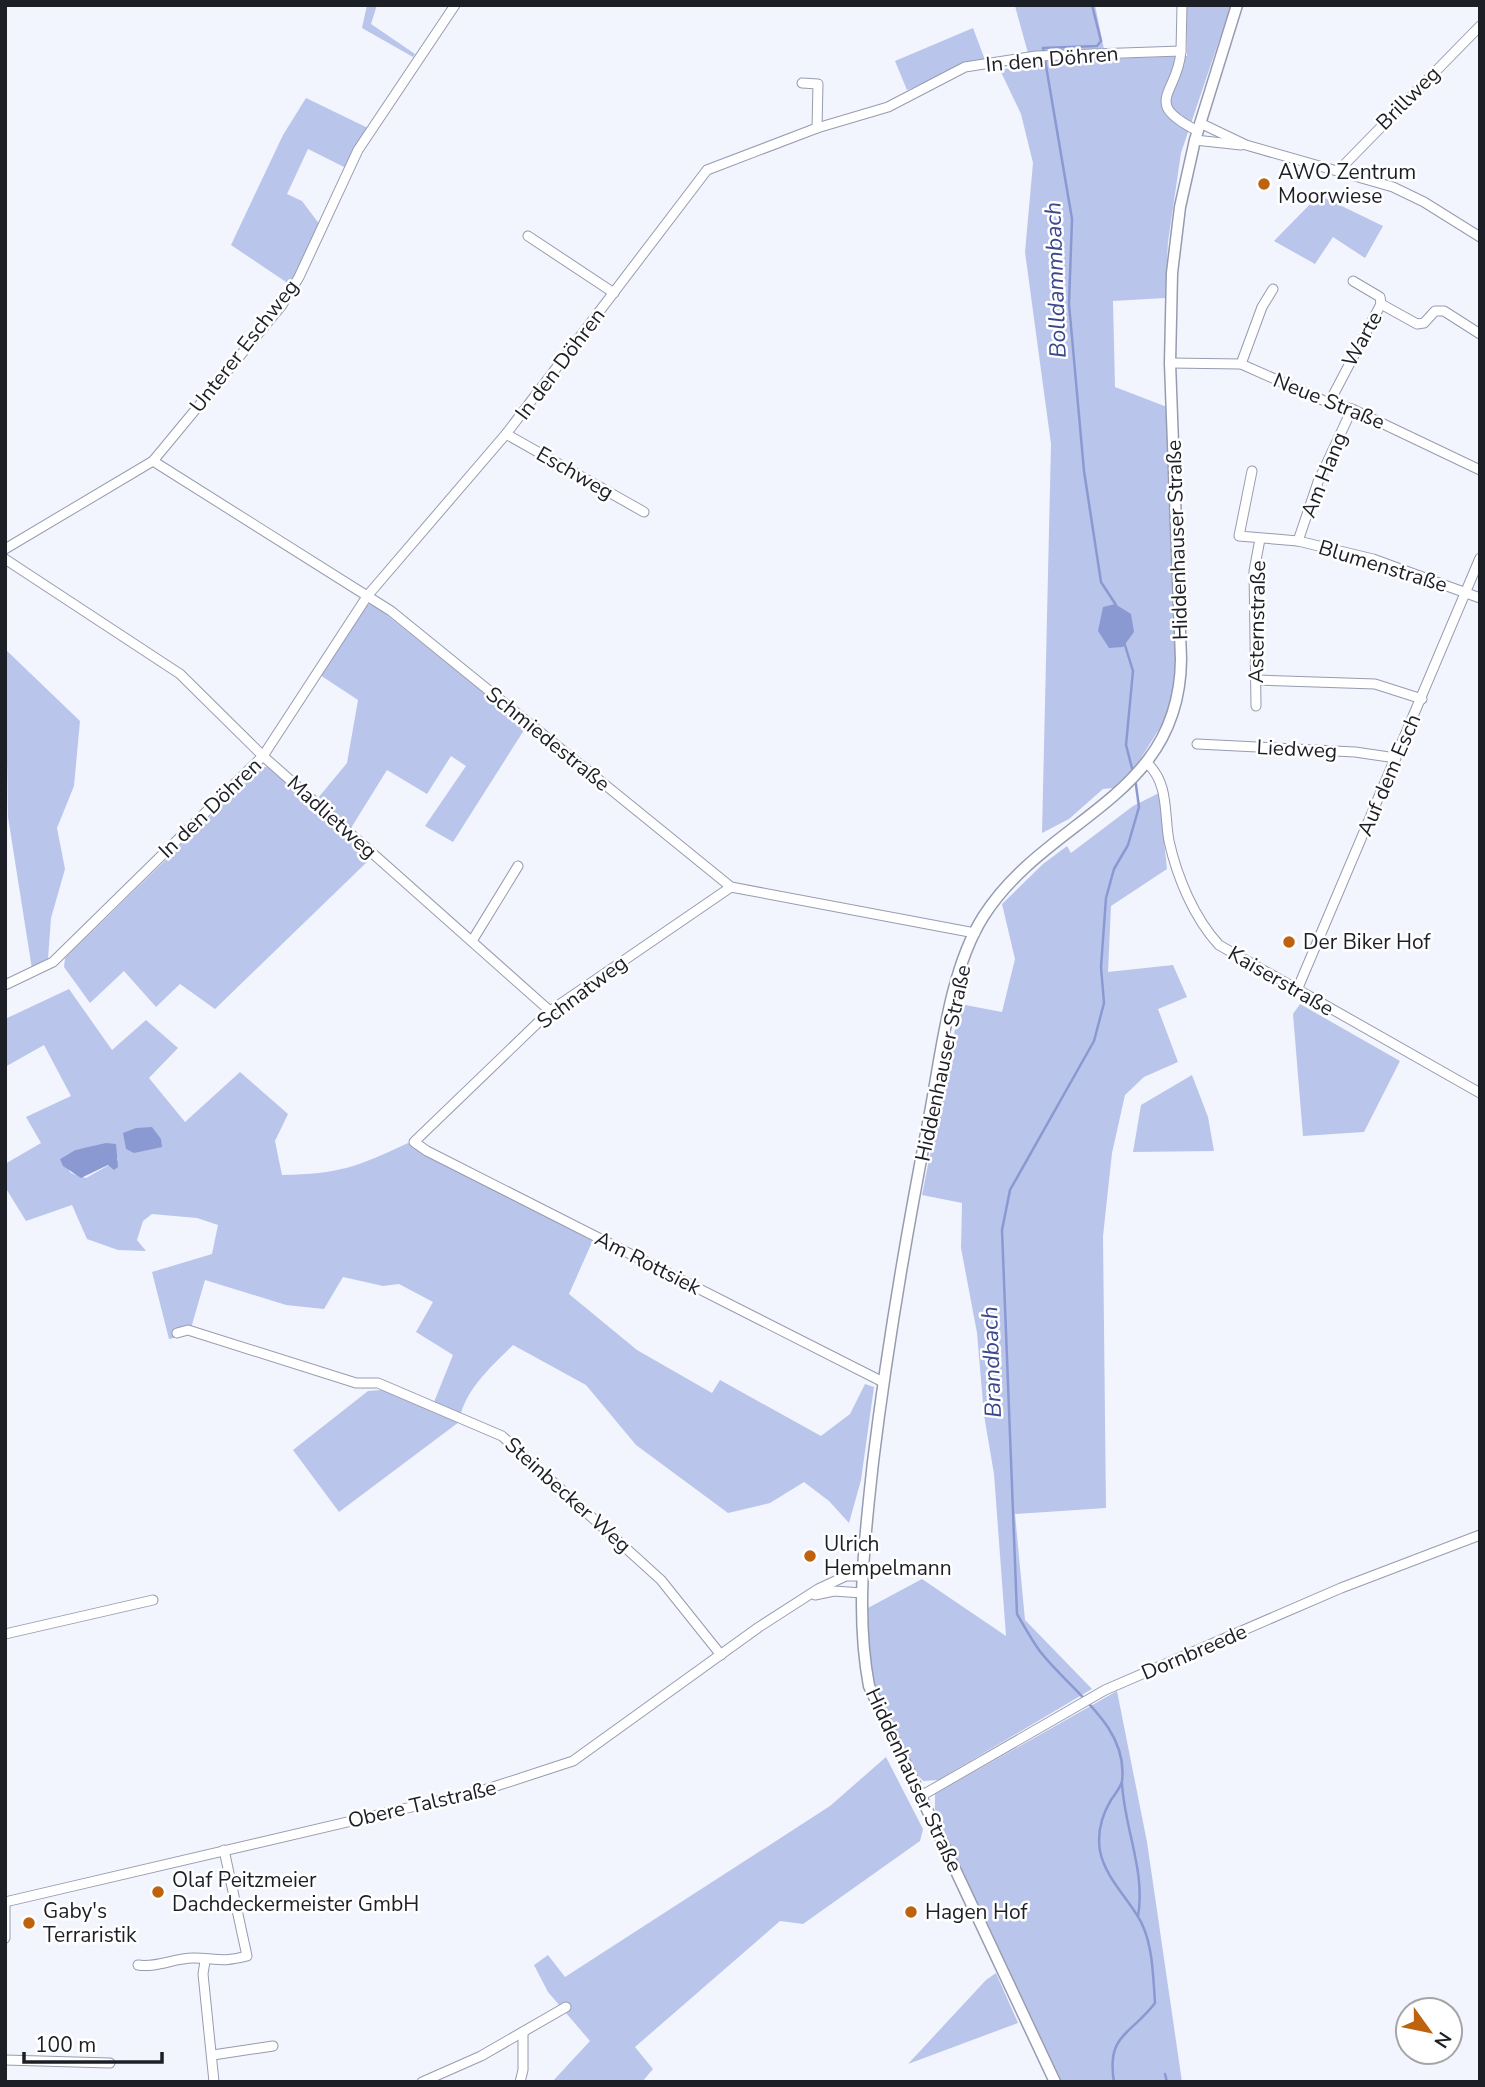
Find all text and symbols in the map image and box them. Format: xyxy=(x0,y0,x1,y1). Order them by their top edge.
street label: In den Döhren xyxy=(984,39,1120,79)
street label: Brillweg xyxy=(1370,60,1446,136)
place label: AWO Zentrum Moorwiese xyxy=(1278,158,1416,210)
marker: AWO Zentrum Moorwiese xyxy=(1256,176,1272,192)
water label: Bolldammbach xyxy=(1037,201,1074,359)
street label: Unterer Eschweg xyxy=(183,274,305,418)
street label: In den Döhren xyxy=(509,302,611,426)
street label: Warte xyxy=(1335,306,1389,372)
street label: Neue Straße xyxy=(1269,366,1389,436)
street label: Am Hang xyxy=(1294,428,1354,522)
street label: Hiddenhauser Straße xyxy=(1160,439,1194,641)
street label: Eschweg xyxy=(531,440,619,506)
street label: Blumenstraße xyxy=(1315,533,1451,599)
street label: Asternstraße xyxy=(1242,560,1272,684)
street label: Schmiedestraße xyxy=(480,680,616,798)
street label: Auf dem Esch xyxy=(1351,710,1427,840)
street label: Liedweg xyxy=(1256,733,1338,765)
street label: In den Döhren xyxy=(152,752,268,864)
street label: Madlietweg xyxy=(281,769,383,865)
place label: Der Biker Hof xyxy=(1303,928,1432,956)
marker: Der Biker Hof xyxy=(1281,934,1297,950)
street label: Kaiserstraße xyxy=(1223,939,1339,1023)
street label: Schnatweg xyxy=(531,949,633,1035)
street label: Hiddenhauser Straße xyxy=(908,962,978,1164)
street label: Am Rottsiek xyxy=(590,1224,706,1302)
water label: Brandbach xyxy=(974,1306,1009,1418)
street label: Steinbecker Weg xyxy=(499,1431,637,1559)
place label: Ulrich Hempelmann xyxy=(824,1530,952,1582)
marker: Ulrich Hempelmann xyxy=(802,1548,818,1564)
street label: Dornbreede xyxy=(1137,1617,1251,1687)
street label: Hiddenhauser Straße xyxy=(859,1683,969,1877)
street label: Obere Talstraße xyxy=(345,1773,499,1835)
place label: Olaf Peitzmeier Dachdeckermeister GmbH xyxy=(172,1866,419,1918)
marker: Olaf Peitzmeier Dachdeckermeister GmbH xyxy=(150,1884,166,1900)
place label: Gaby's Terraristik xyxy=(43,1897,137,1949)
place label: Hagen Hof xyxy=(925,1898,1028,1926)
marker: Hagen Hof xyxy=(903,1904,919,1920)
marker: Gaby's Terraristik xyxy=(21,1915,37,1931)
north arrow xyxy=(1394,1996,1464,2066)
scale bar xyxy=(24,2021,163,2064)
text: N xyxy=(1428,2027,1457,2053)
text: 100 m xyxy=(35,2031,96,2059)

